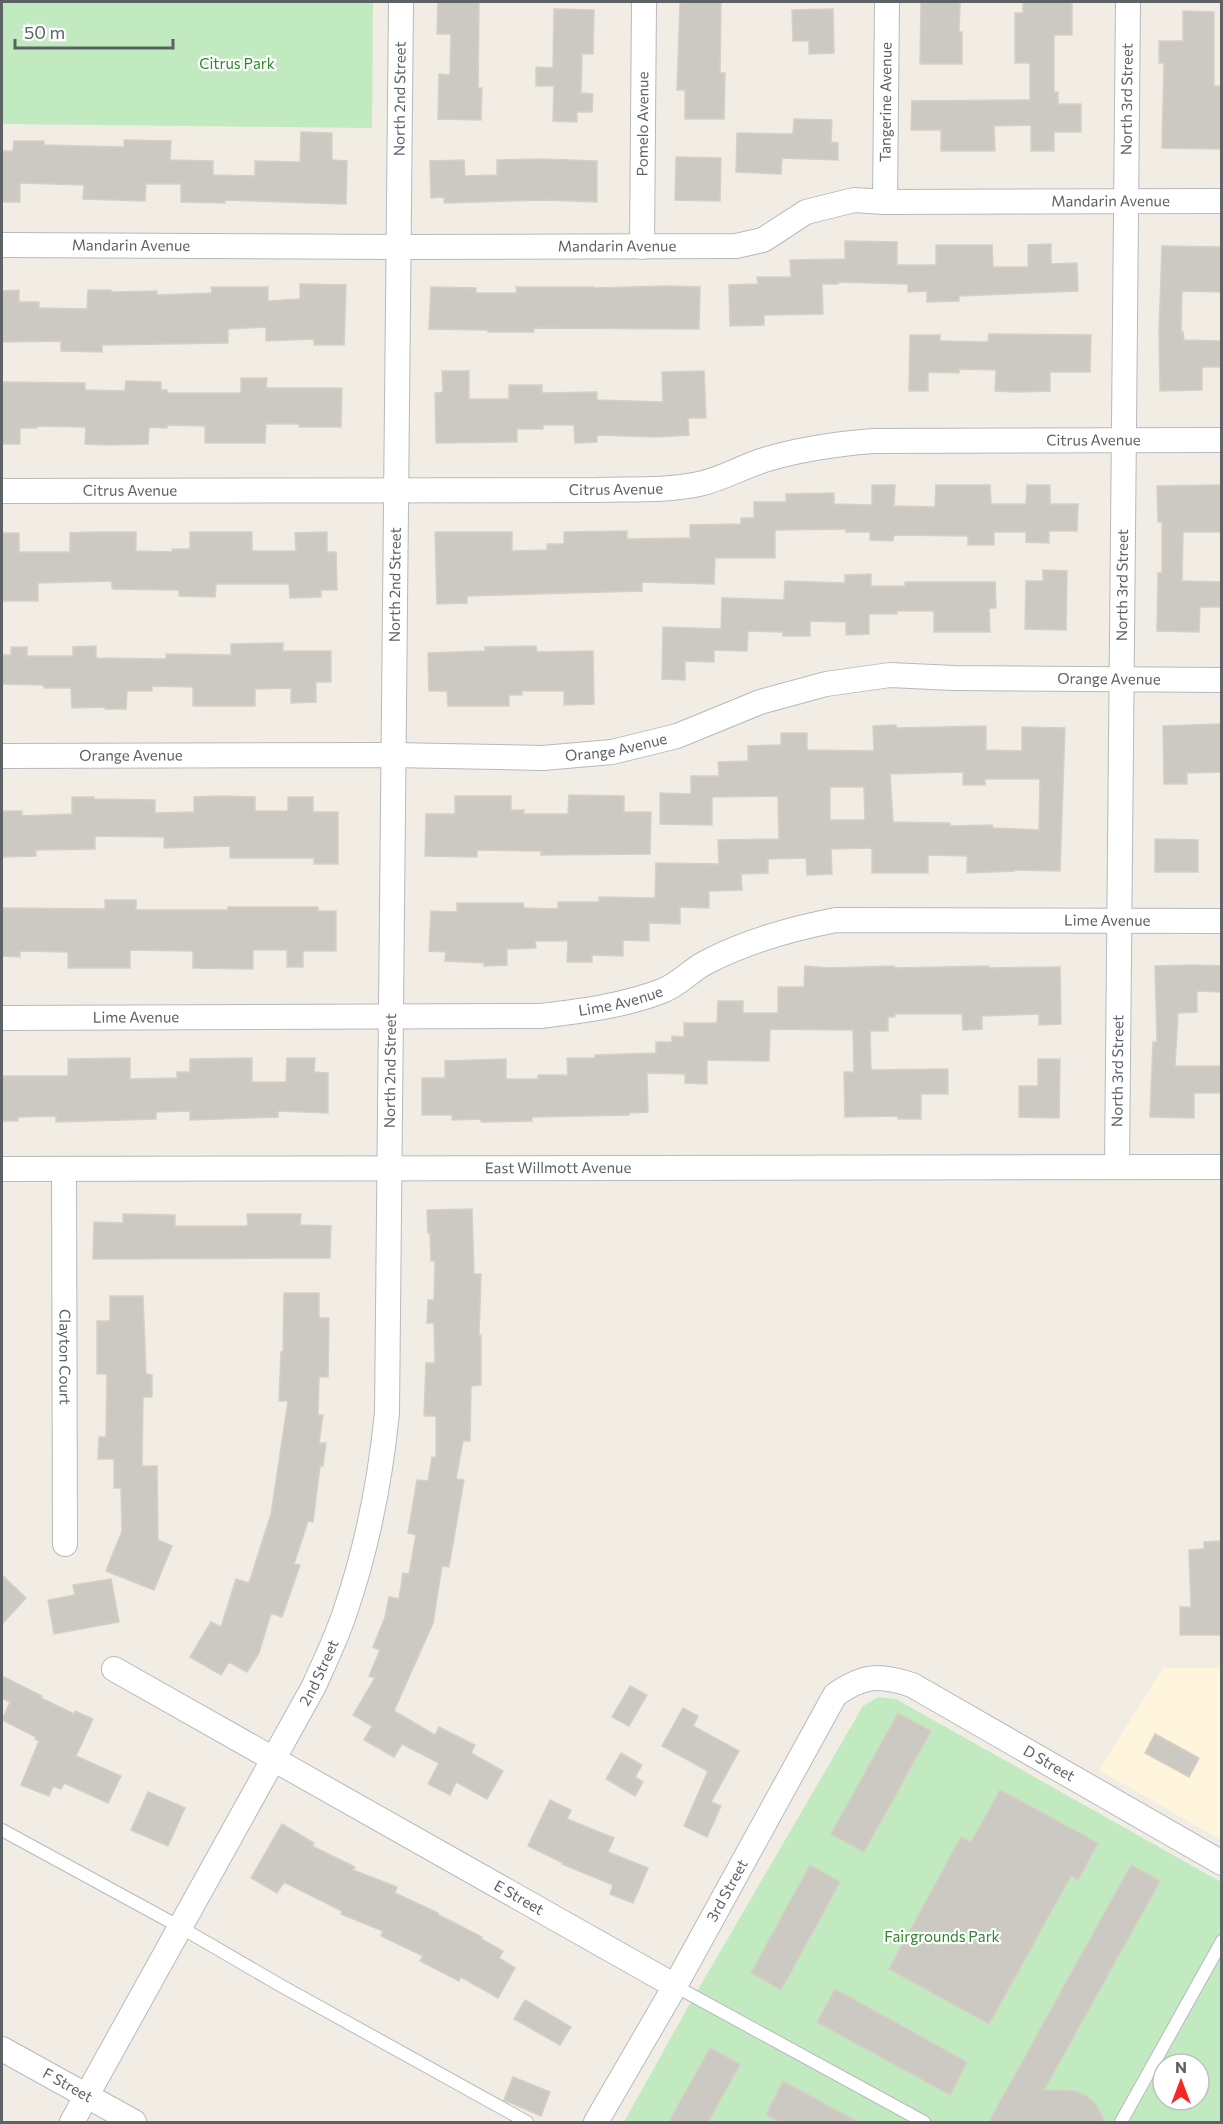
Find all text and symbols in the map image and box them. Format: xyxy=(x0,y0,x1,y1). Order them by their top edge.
scale bar xyxy=(15,12,172,50)
text: 50 m xyxy=(24,21,65,43)
street label: North 2nd Street xyxy=(389,41,409,156)
street label: Tangerine Avenue xyxy=(875,42,895,162)
street label: North 3rd Street xyxy=(1117,43,1136,155)
park label: Citrus Park xyxy=(199,54,275,72)
street label: Pomelo Avenue xyxy=(633,71,651,176)
street label: Mandarin Avenue xyxy=(1051,191,1170,210)
street label: Mandarin Avenue xyxy=(72,235,190,254)
street label: Mandarin Avenue xyxy=(558,236,676,255)
street label: Citrus Avenue xyxy=(1046,430,1141,449)
street label: Citrus Avenue xyxy=(569,479,664,498)
street label: Citrus Avenue xyxy=(83,481,177,499)
street label: North 2nd Street xyxy=(385,527,404,642)
street label: North 3rd Street xyxy=(1112,529,1131,641)
street label: Orange Avenue xyxy=(1057,669,1161,688)
street label: Orange Avenue xyxy=(564,729,669,764)
street label: Orange Avenue xyxy=(79,746,183,764)
street label: Lime Avenue xyxy=(1064,911,1151,929)
street label: Lime Avenue xyxy=(577,982,665,1019)
street label: Lime Avenue xyxy=(93,1007,179,1026)
street label: North 2nd Street xyxy=(380,1013,399,1128)
street label: North 3rd Street xyxy=(1107,1015,1126,1127)
street label: East Willmott Avenue xyxy=(485,1158,631,1176)
street label: Clayton Court xyxy=(56,1309,75,1405)
street label: 2nd Street xyxy=(295,1637,342,1708)
street label: D Street xyxy=(1020,1741,1078,1785)
street label: 3rd Street xyxy=(702,1856,751,1925)
street label: E Street xyxy=(491,1876,547,1918)
park label: Fairgrounds Park xyxy=(884,1927,1000,1945)
north arrow xyxy=(1151,2052,1211,2112)
text: N xyxy=(1175,2057,1187,2076)
street label: F Street xyxy=(40,2063,96,2105)

